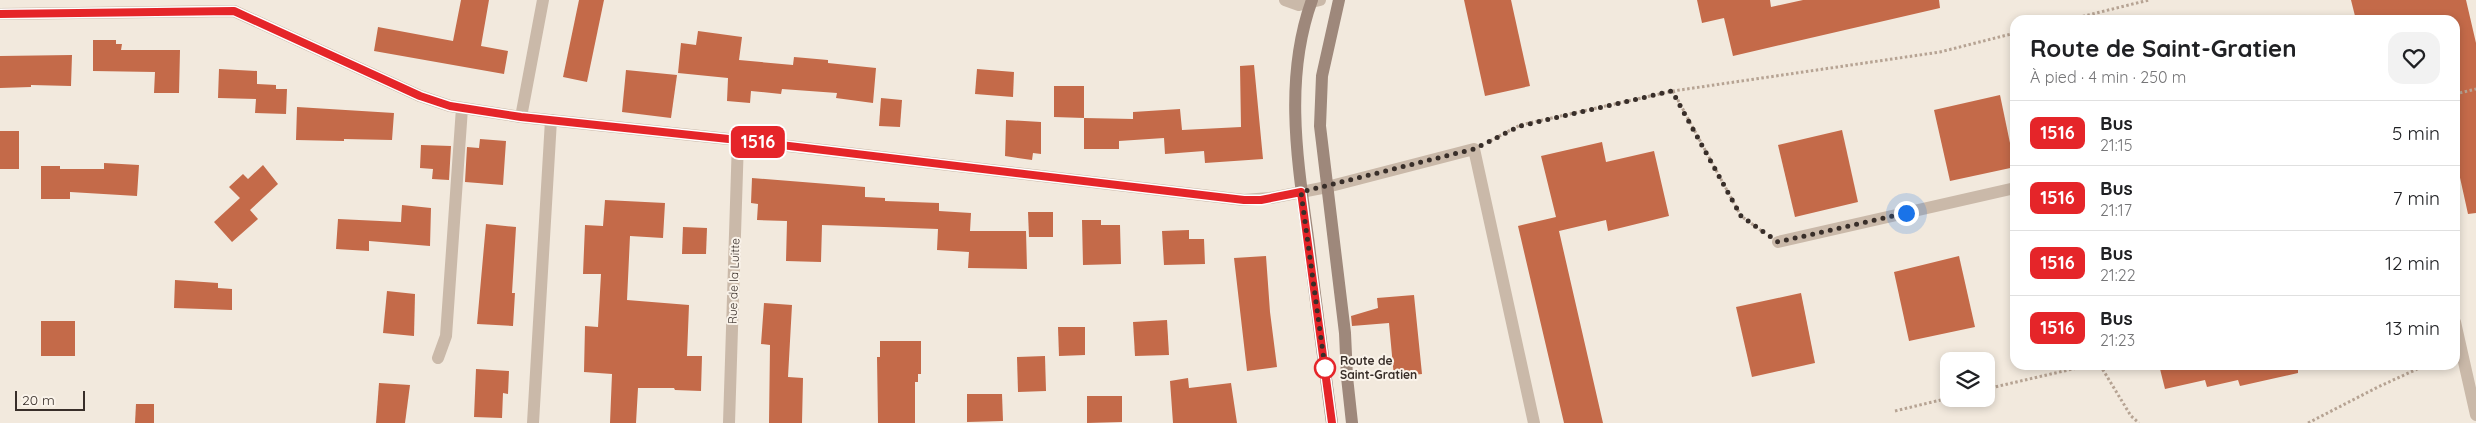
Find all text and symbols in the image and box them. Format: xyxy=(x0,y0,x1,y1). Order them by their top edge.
button: heart xyxy=(2388,32,2440,84)
text: Route de Saint-Gratien xyxy=(2030,33,2297,63)
text: À pied · 4 min · 250 m xyxy=(2030,67,2186,87)
text: Bus xyxy=(2100,111,2133,135)
text: 1516 xyxy=(2040,121,2075,144)
text: 5 min xyxy=(2392,121,2440,145)
line badge: 1516 xyxy=(723,126,793,158)
text: 1516 xyxy=(741,130,775,153)
text: 21:15 xyxy=(2100,135,2132,155)
text: Bus xyxy=(2100,176,2133,200)
text: 1516 xyxy=(2040,186,2075,209)
text: 7 min xyxy=(2393,186,2440,210)
text: 21:17 xyxy=(2100,200,2132,220)
your location xyxy=(1894,201,1919,226)
street label: Rue de la Luitte xyxy=(725,237,743,324)
text: Bus xyxy=(2100,241,2133,265)
text: 1516 xyxy=(2040,251,2075,274)
text: 12 min xyxy=(2385,251,2440,275)
text: 21:22 xyxy=(2100,265,2136,285)
text: Bus xyxy=(2100,306,2133,330)
text: 1516 xyxy=(2040,316,2075,339)
text: 13 min xyxy=(2385,316,2440,340)
text: 21:23 xyxy=(2100,330,2135,350)
map controls xyxy=(1940,352,1995,407)
button: layers xyxy=(1940,352,1995,407)
place label: Route de Saint-Gratien xyxy=(1340,353,1417,382)
marker: Route de Saint-Gratien xyxy=(1314,357,1336,379)
scale bar xyxy=(15,388,85,411)
text: 20 m xyxy=(22,391,55,409)

